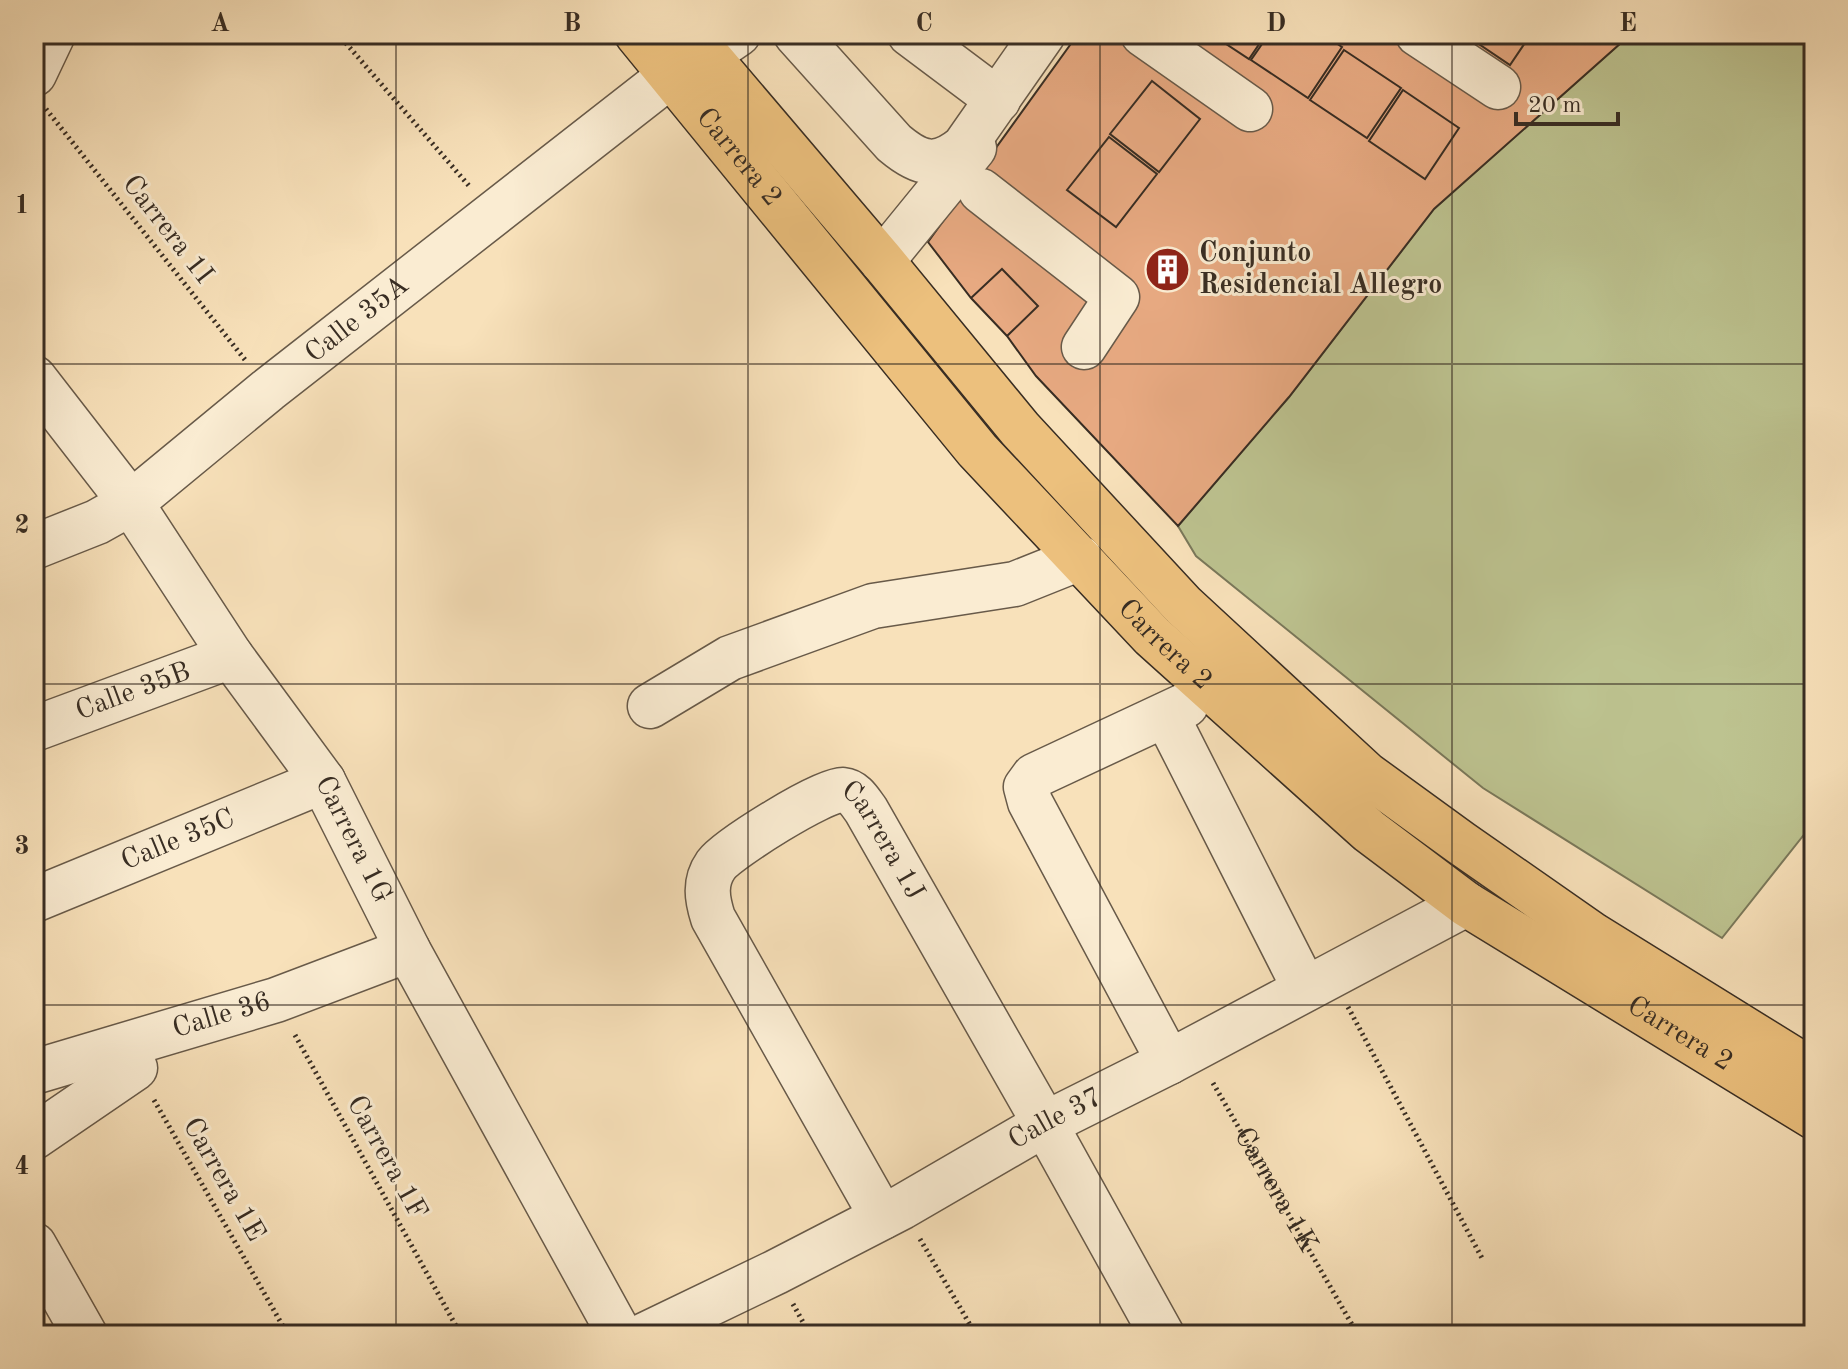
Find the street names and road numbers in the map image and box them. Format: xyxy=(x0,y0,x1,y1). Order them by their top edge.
street label: Carrera 2 xyxy=(690,103,786,212)
street label: Carrera 1I xyxy=(116,171,218,289)
street label: Calle 35A xyxy=(301,271,414,369)
street label: Carrera 2 xyxy=(1112,595,1217,696)
street label: Calle 35B xyxy=(72,658,195,726)
street label: Carrera 1G xyxy=(309,772,396,908)
street label: Carrera 1J xyxy=(836,776,928,905)
street label: Calle 35C xyxy=(118,805,239,876)
street label: Calle 36 xyxy=(169,988,274,1044)
street label: Carrera 2 xyxy=(1622,992,1737,1077)
street label: Calle 37 xyxy=(1004,1084,1107,1156)
street label: Carrera 1F xyxy=(341,1091,431,1225)
street label: Carrera 1E xyxy=(177,1114,269,1246)
street label: Carrera 1K xyxy=(1228,1123,1322,1258)

